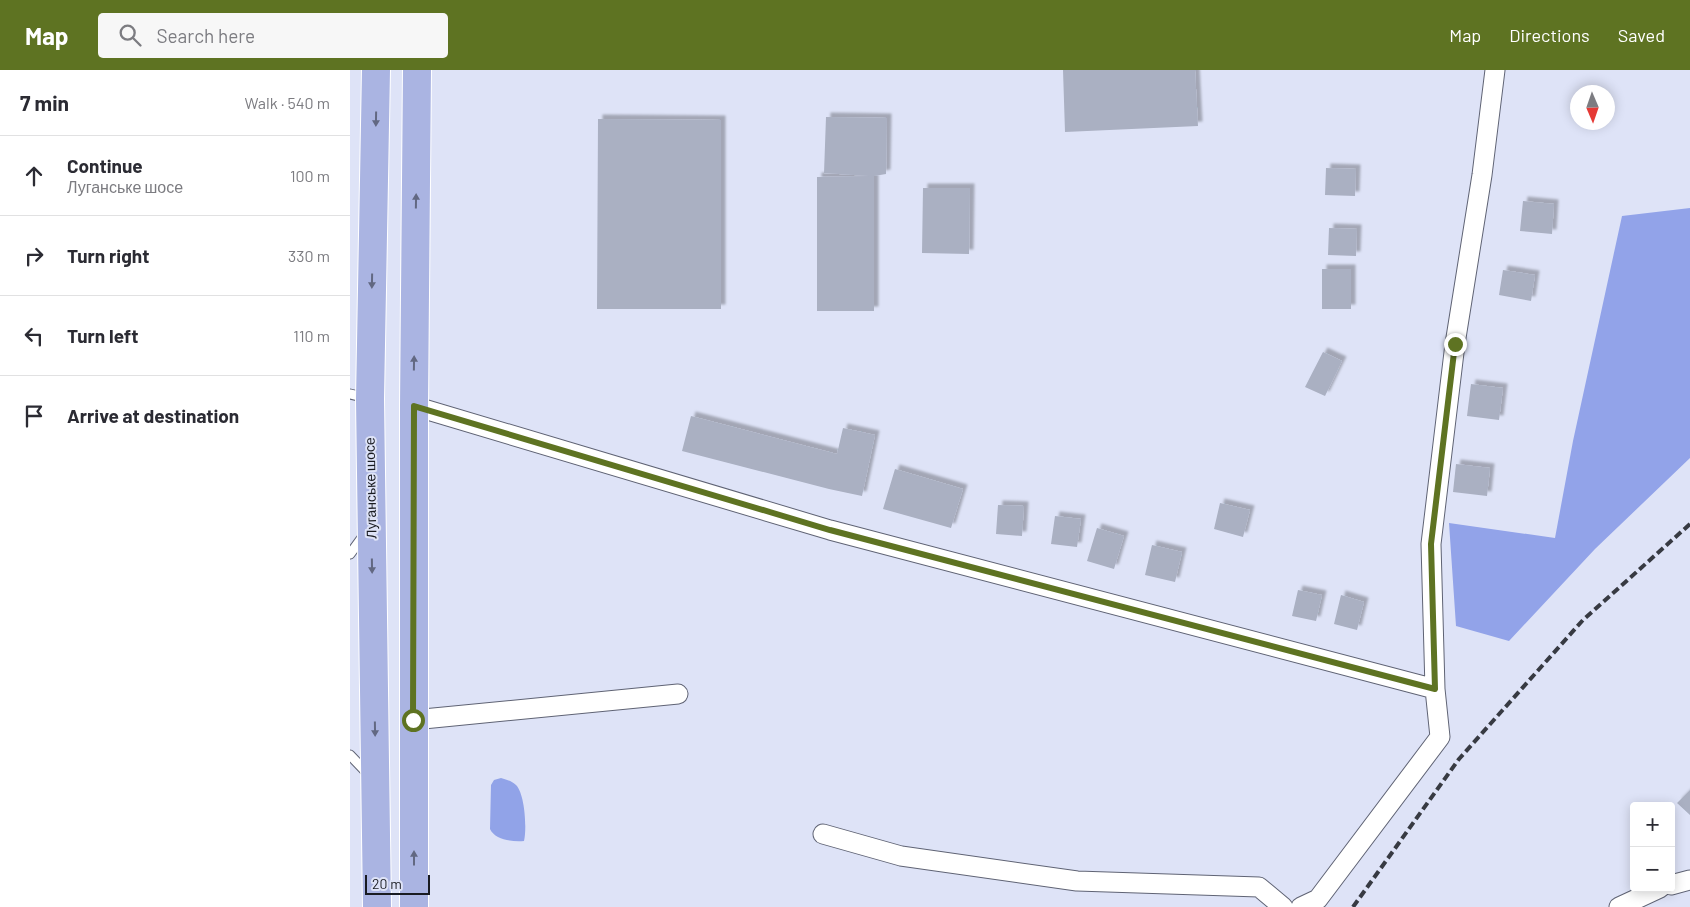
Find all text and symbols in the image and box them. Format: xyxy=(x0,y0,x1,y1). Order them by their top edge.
search box xyxy=(98,13,448,58)
text: Map xyxy=(25,21,68,50)
icon: search xyxy=(116,21,144,49)
text: Search here xyxy=(156,24,255,47)
text: Map xyxy=(1449,24,1481,46)
text: Directions xyxy=(1509,24,1590,46)
text: Saved xyxy=(1618,24,1665,46)
north arrow xyxy=(1570,85,1615,130)
text: 7 min xyxy=(20,90,69,115)
text: Walk · 540 m xyxy=(245,93,330,112)
one-way arrow xyxy=(372,111,380,127)
text: Continue xyxy=(67,154,143,177)
icon: ahead xyxy=(20,162,48,190)
text: 100 m xyxy=(290,166,330,185)
text: Луганське шосе xyxy=(67,177,183,196)
one-way arrow xyxy=(412,193,420,209)
icon: right xyxy=(20,242,48,270)
text: Turn right xyxy=(67,244,149,267)
text: 330 m xyxy=(288,246,330,265)
one-way arrow xyxy=(368,273,376,289)
icon: left xyxy=(20,322,48,350)
text: Turn left xyxy=(67,324,138,347)
text: 110 m xyxy=(293,326,330,345)
route end xyxy=(1444,333,1467,356)
one-way arrow xyxy=(411,355,419,371)
icon: arrive xyxy=(20,402,48,430)
text: Arrive at destination xyxy=(67,404,239,427)
street label: Луганське шосе xyxy=(361,437,379,539)
one-way arrow xyxy=(368,558,376,574)
route start xyxy=(402,709,425,732)
one-way arrow xyxy=(371,721,379,737)
map controls xyxy=(1630,802,1675,892)
button: + xyxy=(1630,802,1675,847)
button: − xyxy=(1630,847,1675,892)
one-way arrow xyxy=(409,850,417,866)
scale bar xyxy=(365,872,430,895)
text: 20 m xyxy=(372,875,402,892)

